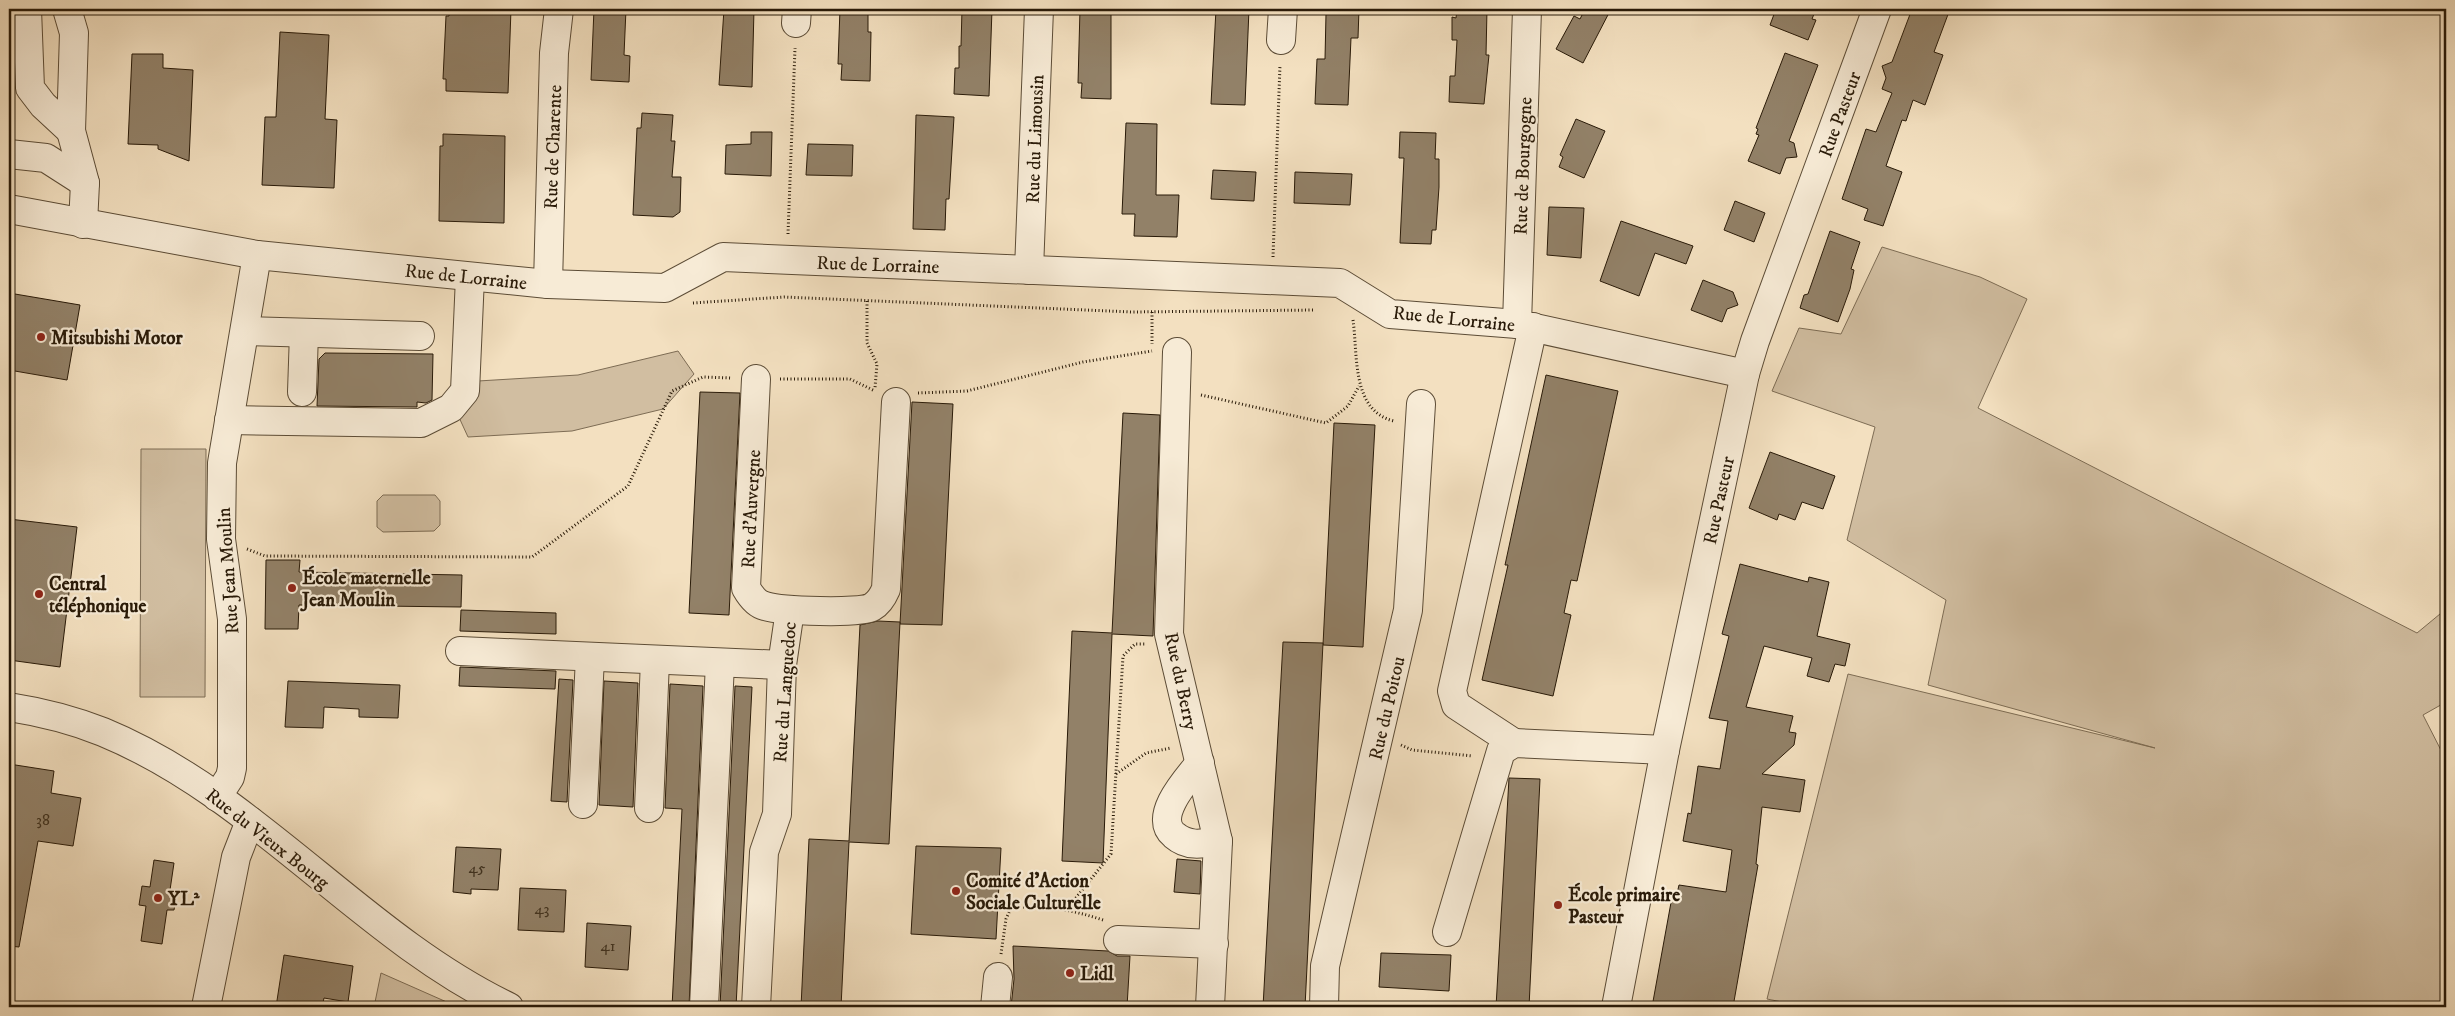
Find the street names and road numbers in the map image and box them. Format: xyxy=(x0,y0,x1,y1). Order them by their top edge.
street label: Rue Pasteur xyxy=(1814,69,1867,160)
street label: Rue du Limousin xyxy=(1022,74,1049,204)
street label: Rue de Charente xyxy=(540,84,567,210)
street label: Rue de Bourgogne xyxy=(1510,96,1537,235)
street label: Rue de Lorraine xyxy=(816,252,940,279)
street label: Rue de Lorraine xyxy=(404,260,528,295)
street label: Rue de Lorraine xyxy=(1392,302,1516,337)
street label: Rue d'Auvergne xyxy=(737,449,766,569)
street label: Rue Pasteur xyxy=(1699,454,1740,546)
street label: Rue Jean Moulin xyxy=(213,507,244,635)
street label: Rue du Languedoc xyxy=(769,621,802,763)
street label: Rue du Berry xyxy=(1159,630,1202,733)
street label: Rue du Poitou xyxy=(1364,654,1411,762)
street label: Rue du Vieux Bourg xyxy=(201,784,334,895)

